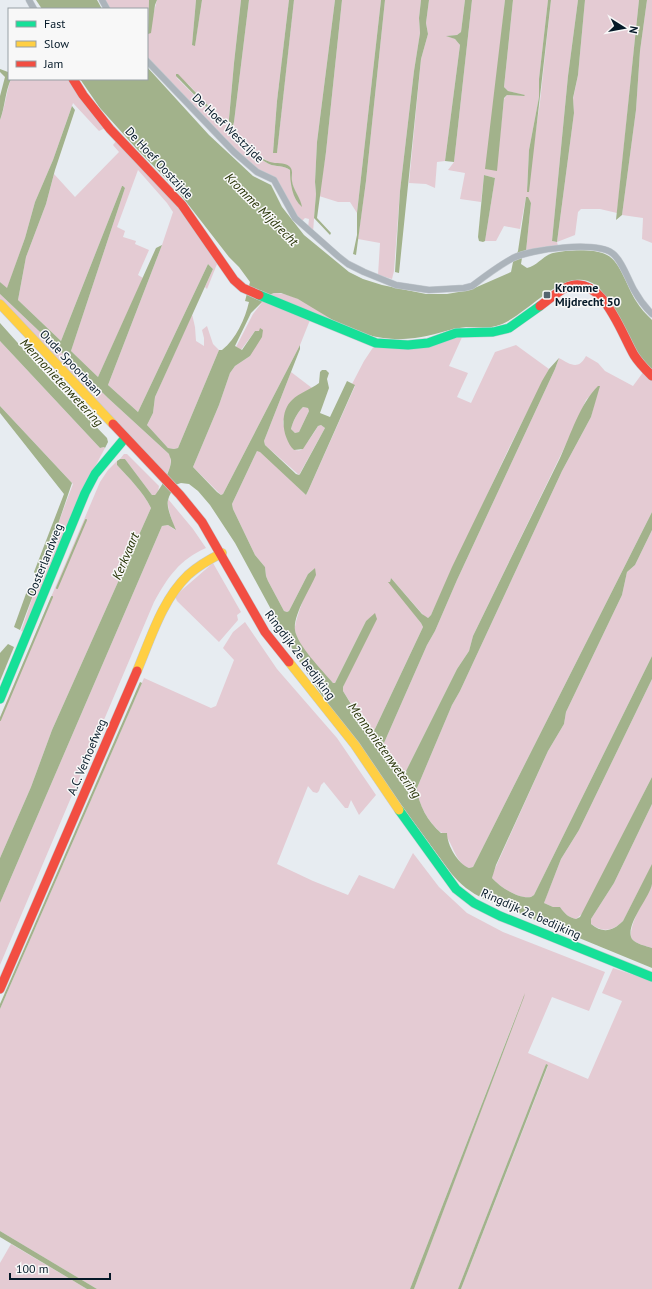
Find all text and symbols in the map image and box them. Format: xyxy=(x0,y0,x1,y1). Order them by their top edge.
legend xyxy=(8,8,148,80)
north arrow xyxy=(604,8,644,48)
text: Fast xyxy=(44,16,65,31)
text: N xyxy=(626,25,641,35)
text: Slow xyxy=(44,36,69,51)
text: Jam xyxy=(43,56,63,71)
street label: De Hoef Westzijde xyxy=(189,90,267,166)
street label: De Hoef Oostzijde xyxy=(122,124,197,202)
water label: Kromme Mijdrecht xyxy=(221,169,303,250)
place label: Kromme Mijdrecht 50 xyxy=(555,280,621,309)
marker: Kromme Mijdrecht 50 xyxy=(542,290,552,300)
street label: Oude Spoorbaan xyxy=(37,326,106,399)
water label: Mennonietenwetering xyxy=(16,335,107,430)
street label: Oosterlandweg xyxy=(23,521,66,598)
water label: Kerkvaart xyxy=(108,529,143,582)
street label: Ringdijk 2e bedijking xyxy=(262,607,339,702)
water label: Mennonietenwetering xyxy=(344,699,426,802)
street label: A.C. Verhoefweg xyxy=(64,716,109,797)
street label: Ringdijk 2e bedijking xyxy=(479,885,584,942)
scale bar xyxy=(10,1255,110,1281)
text: 100 m xyxy=(16,1261,49,1276)

